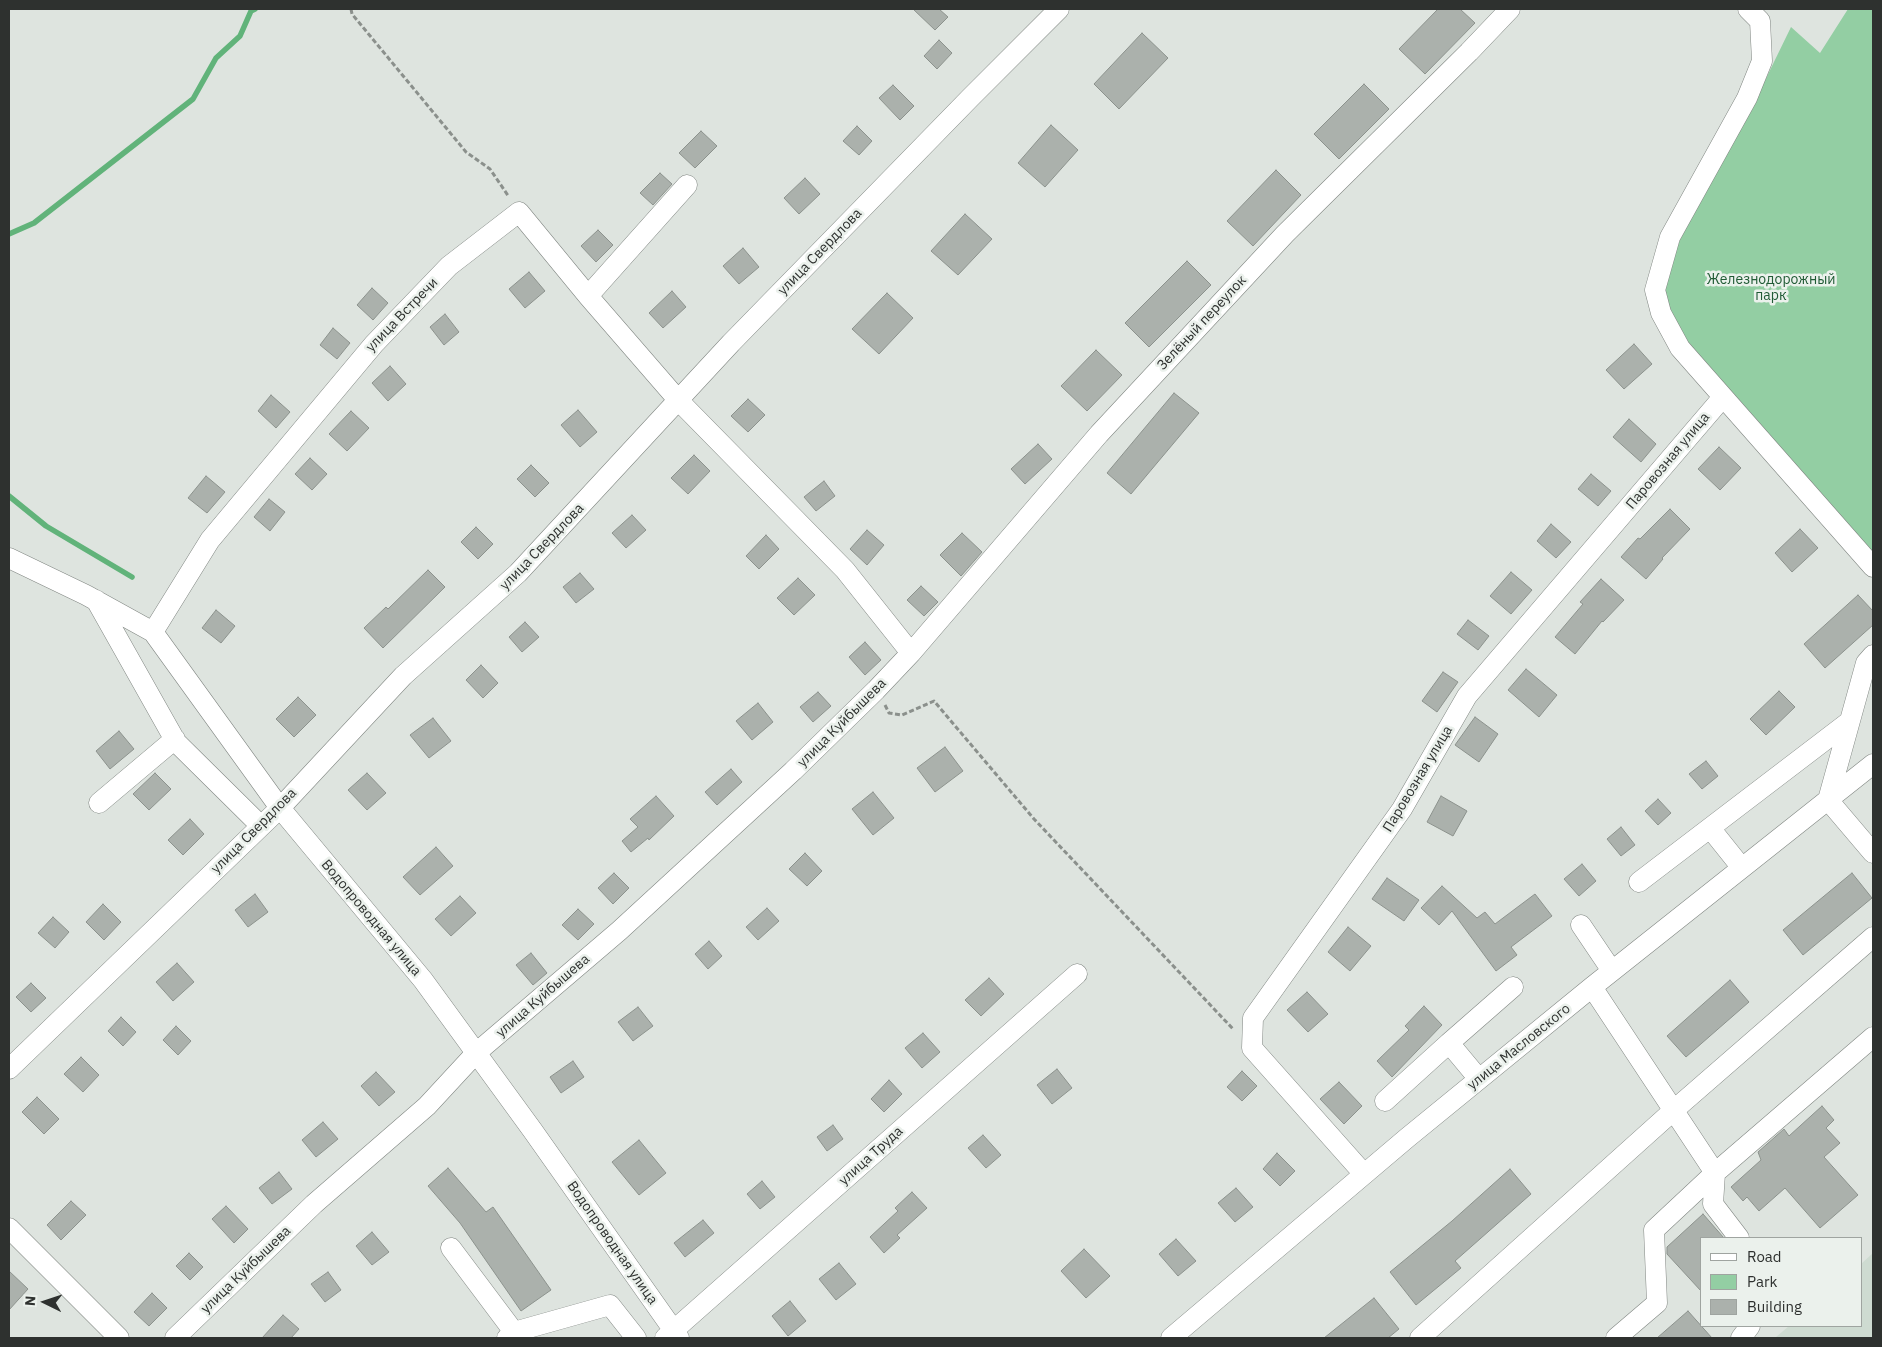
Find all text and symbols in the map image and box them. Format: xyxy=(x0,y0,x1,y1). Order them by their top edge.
street label: улица Свердлова xyxy=(774,205,866,299)
street label: Зелёный переулок xyxy=(1154,272,1250,374)
park label: Железнодорожный парк xyxy=(1707,272,1835,304)
street label: улица Встречи xyxy=(362,274,442,356)
street label: Паровозная улица xyxy=(1623,409,1713,513)
street label: улица Свердлова xyxy=(496,500,588,594)
street label: улица Куйбышева xyxy=(794,675,890,771)
street label: Паровозная улица xyxy=(1380,723,1456,835)
street label: улица Свердлова xyxy=(208,785,300,877)
street label: Водопроводная улица xyxy=(318,857,424,979)
street label: улица Куйбышева xyxy=(493,951,593,1041)
street label: улица Масловского xyxy=(1464,1000,1574,1094)
street label: улица Труда xyxy=(836,1123,906,1189)
street label: Водопроводная улица xyxy=(563,1178,661,1308)
street label: улица Куйбышева xyxy=(198,1223,294,1317)
legend xyxy=(1700,1237,1862,1327)
text: Road xyxy=(1747,1247,1782,1266)
text: Park xyxy=(1747,1272,1777,1291)
north arrow xyxy=(20,1277,70,1327)
text: N xyxy=(21,1295,39,1307)
text: Building xyxy=(1747,1297,1802,1316)

